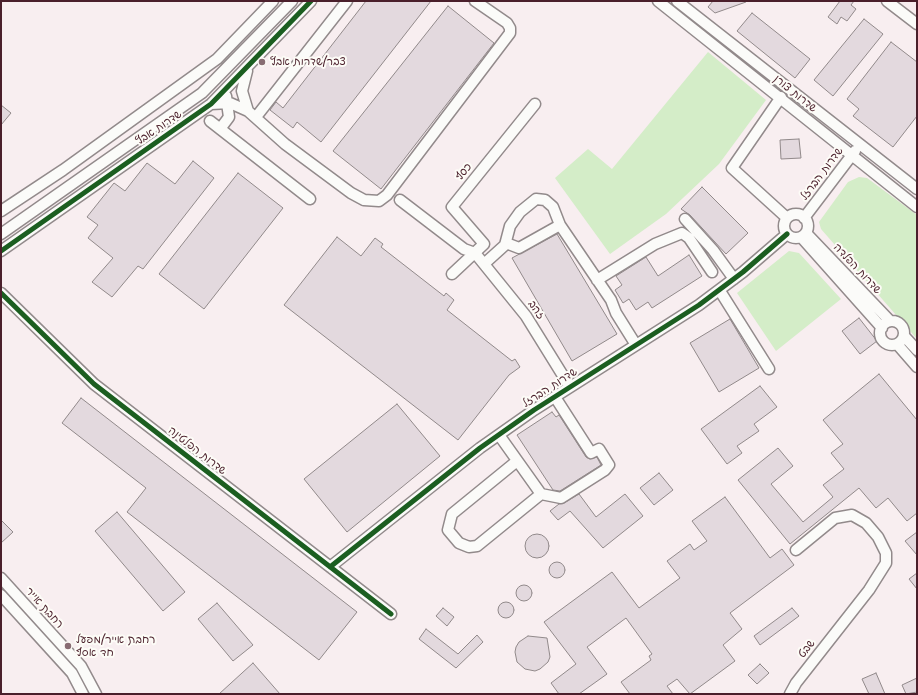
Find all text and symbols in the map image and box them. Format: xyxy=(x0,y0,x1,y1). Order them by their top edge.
place label: צבר/שדרות אבץ xyxy=(270,55,346,69)
marker: צבר/שדרות אבץ xyxy=(257,57,267,67)
street label: שדרות צורן xyxy=(771,73,819,115)
street label: שדרות אבץ xyxy=(133,108,185,148)
street label: שדרות הברזל xyxy=(798,145,846,203)
street label: כסף xyxy=(453,161,475,183)
street label: שדרות הפלדה xyxy=(830,241,884,297)
street label: זהב xyxy=(525,298,547,322)
street label: שדרות הברזל xyxy=(520,365,580,411)
street label: שדרות הפלטינה xyxy=(165,424,229,478)
street label: רחבת אייר xyxy=(22,585,66,631)
place label: רחבת אייר/מפעל חד אסף xyxy=(76,633,155,659)
street label: שבט xyxy=(796,637,818,661)
marker: רחבת אייר/מפעל חד אסף xyxy=(63,641,73,651)

